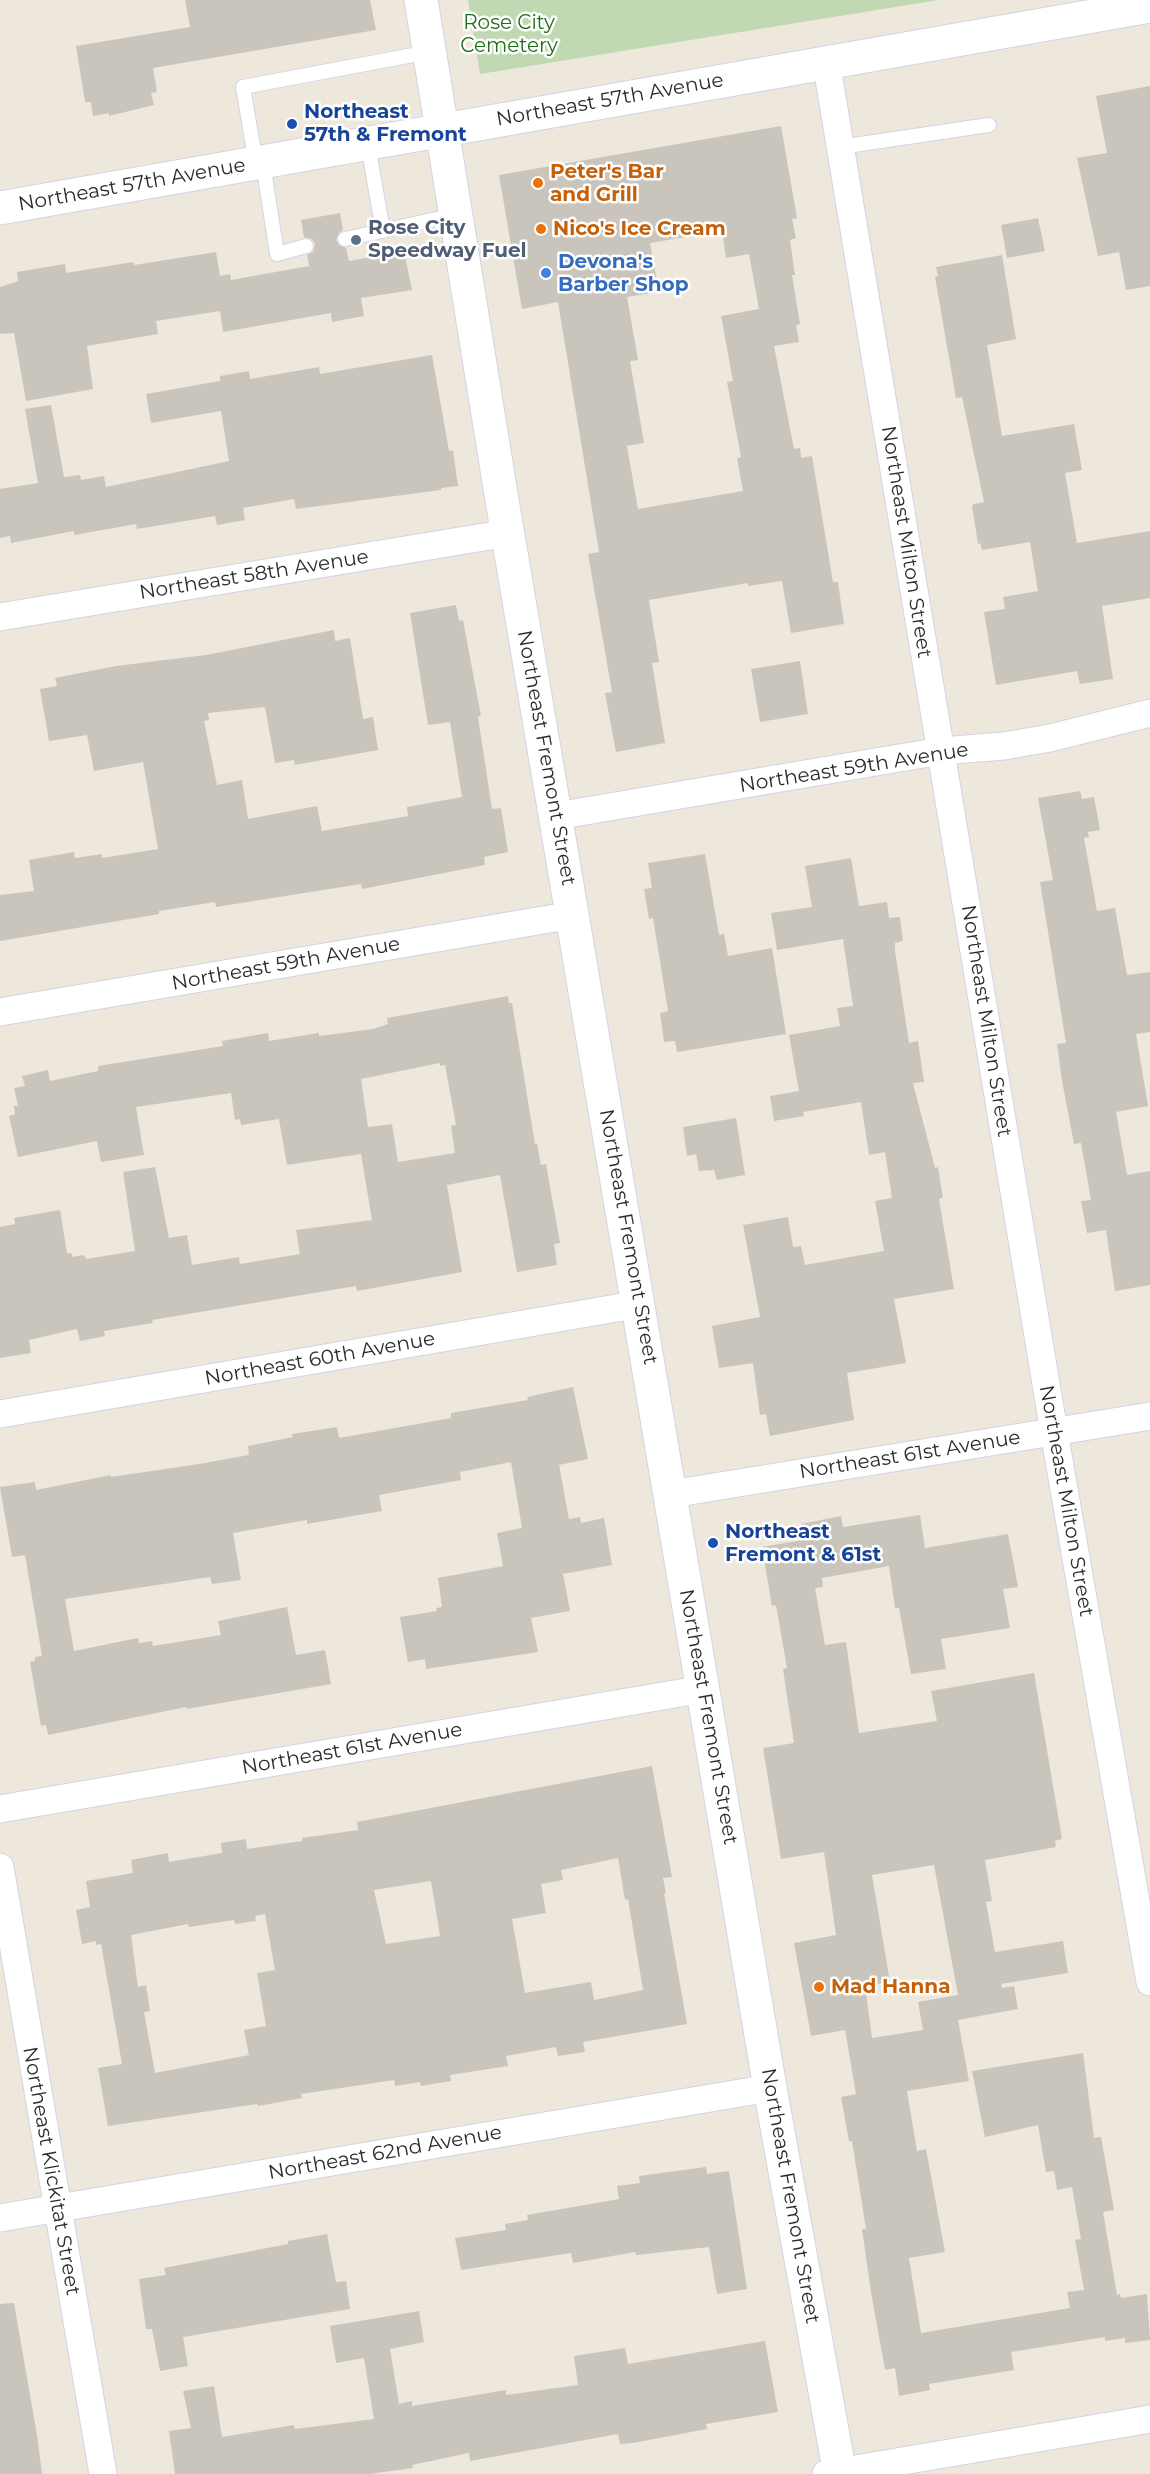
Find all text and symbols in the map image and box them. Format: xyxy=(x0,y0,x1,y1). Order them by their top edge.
park label: Rose City Cemetery xyxy=(460,11,558,58)
street label: Northeast 57th Avenue xyxy=(494,68,726,132)
place label: Northeast 57th & Fremont xyxy=(304,100,467,147)
marker: Northeast 57th & Fremont xyxy=(285,117,299,131)
street label: Northeast 57th Avenue xyxy=(16,153,248,217)
place label: Peter's Bar and Grill xyxy=(550,160,664,207)
marker: Peter's Bar and Grill xyxy=(531,176,545,190)
place label: Rose City Speedway Fuel xyxy=(368,216,527,263)
place label: Nico's Ice Cream xyxy=(553,217,726,241)
marker: Nico's Ice Cream xyxy=(534,222,548,236)
marker: Rose City Speedway Fuel xyxy=(349,233,363,247)
place label: Devona's Barber Shop xyxy=(558,250,688,297)
marker: Devona's Barber Shop xyxy=(539,266,553,280)
street label: Northeast Milton Street xyxy=(876,424,936,660)
street label: Northeast 58th Avenue xyxy=(138,545,370,605)
street label: Northeast Fremont Street xyxy=(512,628,580,888)
street label: Northeast 59th Avenue xyxy=(738,738,970,798)
street label: Northeast Milton Street xyxy=(956,903,1016,1139)
street label: Northeast 59th Avenue xyxy=(170,932,402,996)
street label: Northeast Fremont Street xyxy=(594,1107,662,1367)
street label: Northeast 60th Avenue xyxy=(203,1327,437,1391)
street label: Northeast Milton Street xyxy=(1034,1383,1098,1619)
street label: Northeast 61st Avenue xyxy=(798,1426,1022,1484)
place label: Northeast Fremont & 61st xyxy=(725,1520,881,1567)
marker: Northeast Fremont & 61st xyxy=(706,1536,720,1550)
street label: Northeast Fremont Street xyxy=(674,1587,742,1847)
street label: Northeast 61st Avenue xyxy=(240,1718,464,1780)
place label: Mad Hanna xyxy=(831,1975,950,1999)
marker: Mad Hanna xyxy=(812,1980,826,1994)
street label: Northeast Klickitat Street xyxy=(17,2045,85,2297)
street label: Northeast Fremont Street xyxy=(756,2066,824,2326)
street label: Northeast 62nd Avenue xyxy=(266,2121,504,2185)

